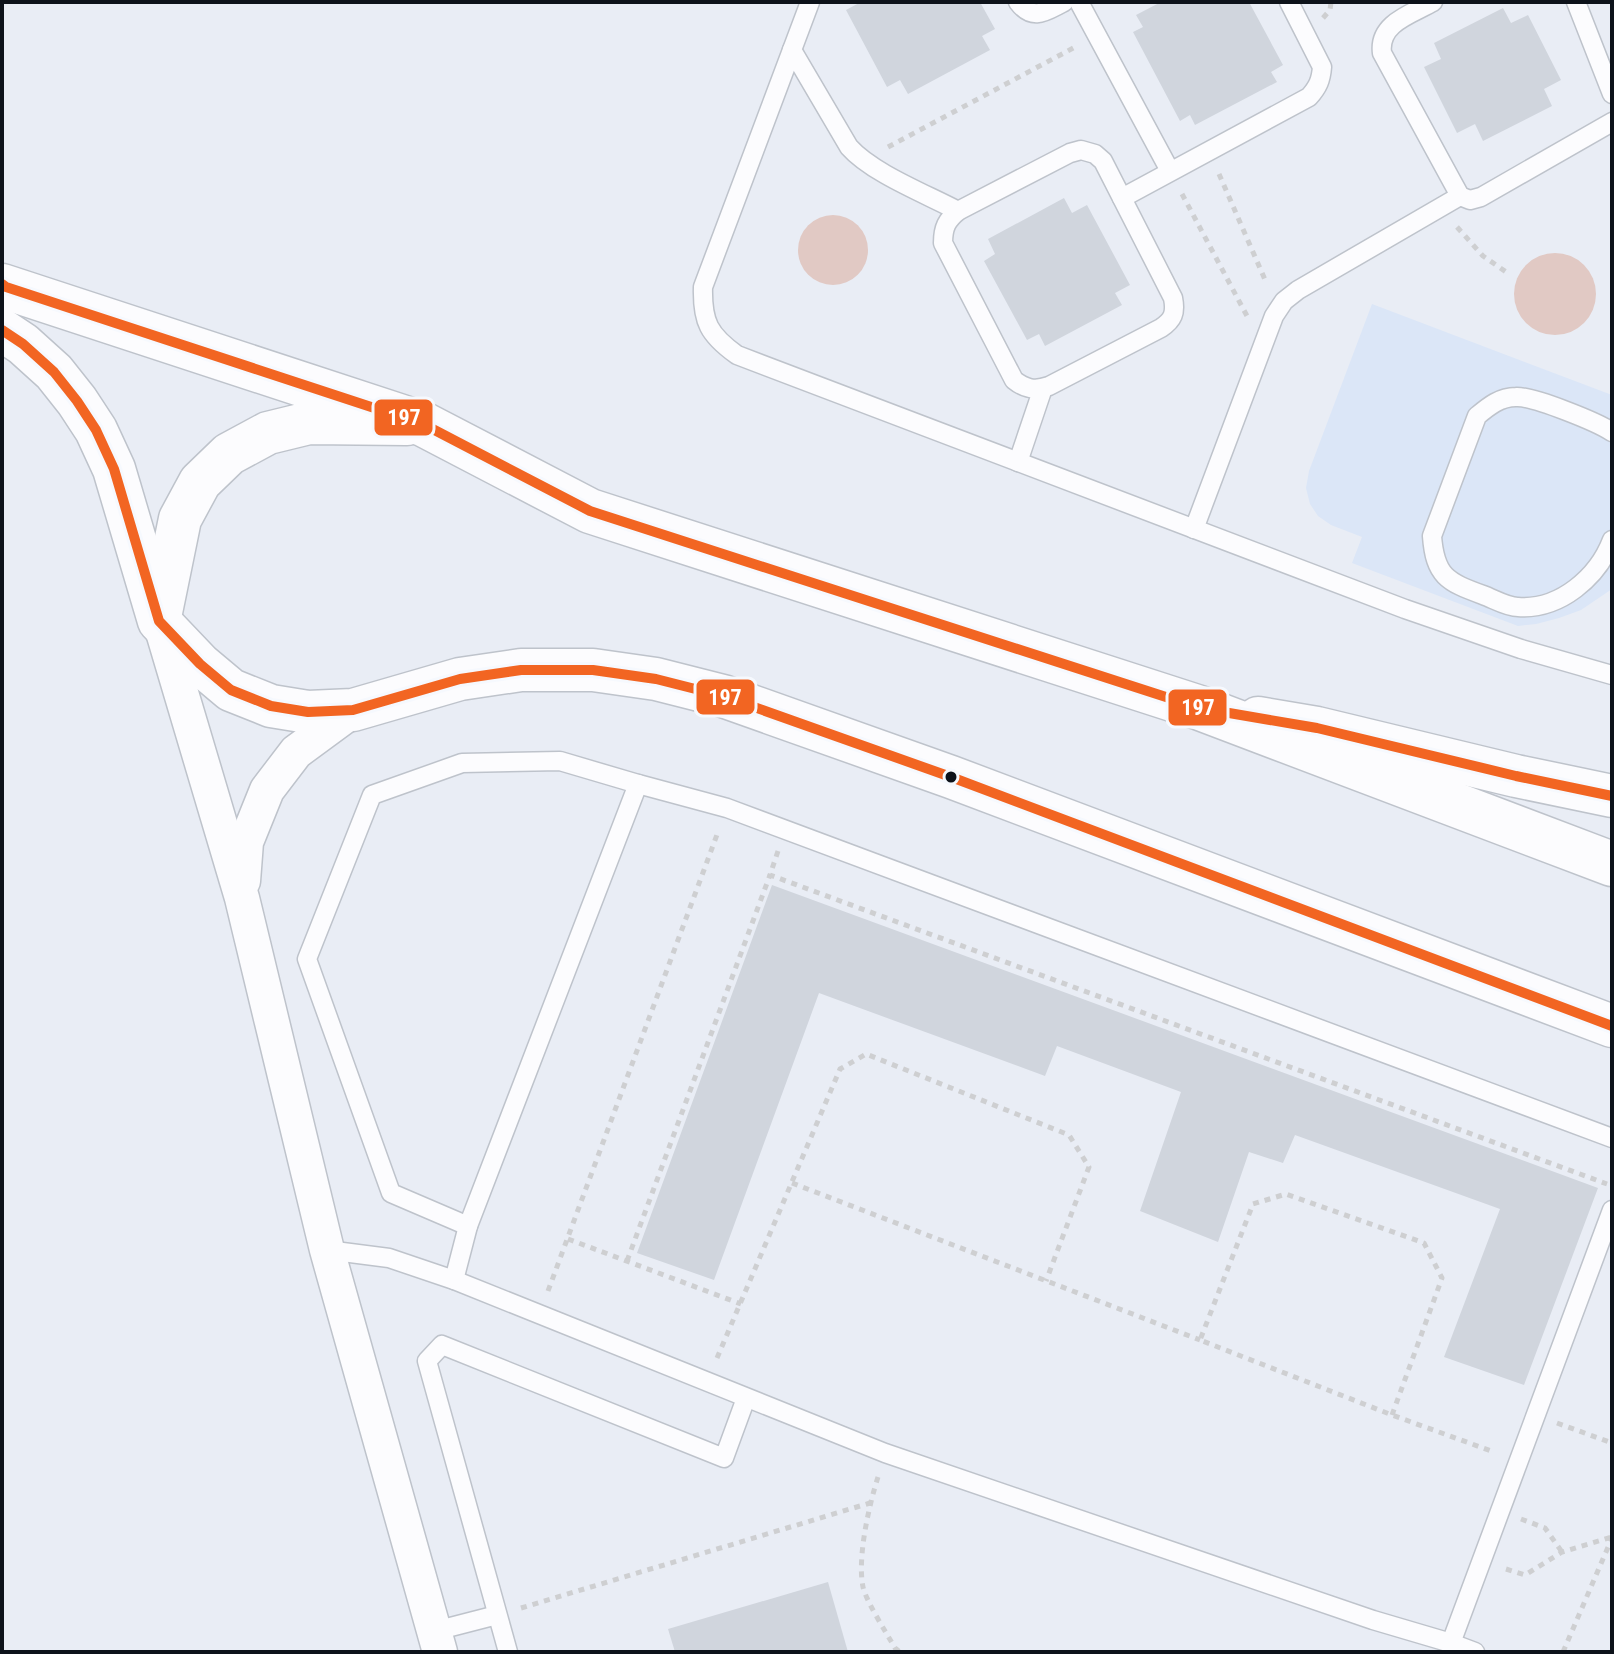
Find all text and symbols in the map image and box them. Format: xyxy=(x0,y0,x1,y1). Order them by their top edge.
line badge: 197 xyxy=(373,398,434,437)
text: 197 xyxy=(387,405,421,430)
line badge: 197 xyxy=(695,678,756,716)
text: 197 xyxy=(708,685,742,710)
line badge: 197 xyxy=(1167,688,1228,727)
text: 197 xyxy=(1181,695,1215,720)
unlabelled marker xyxy=(943,769,959,785)

